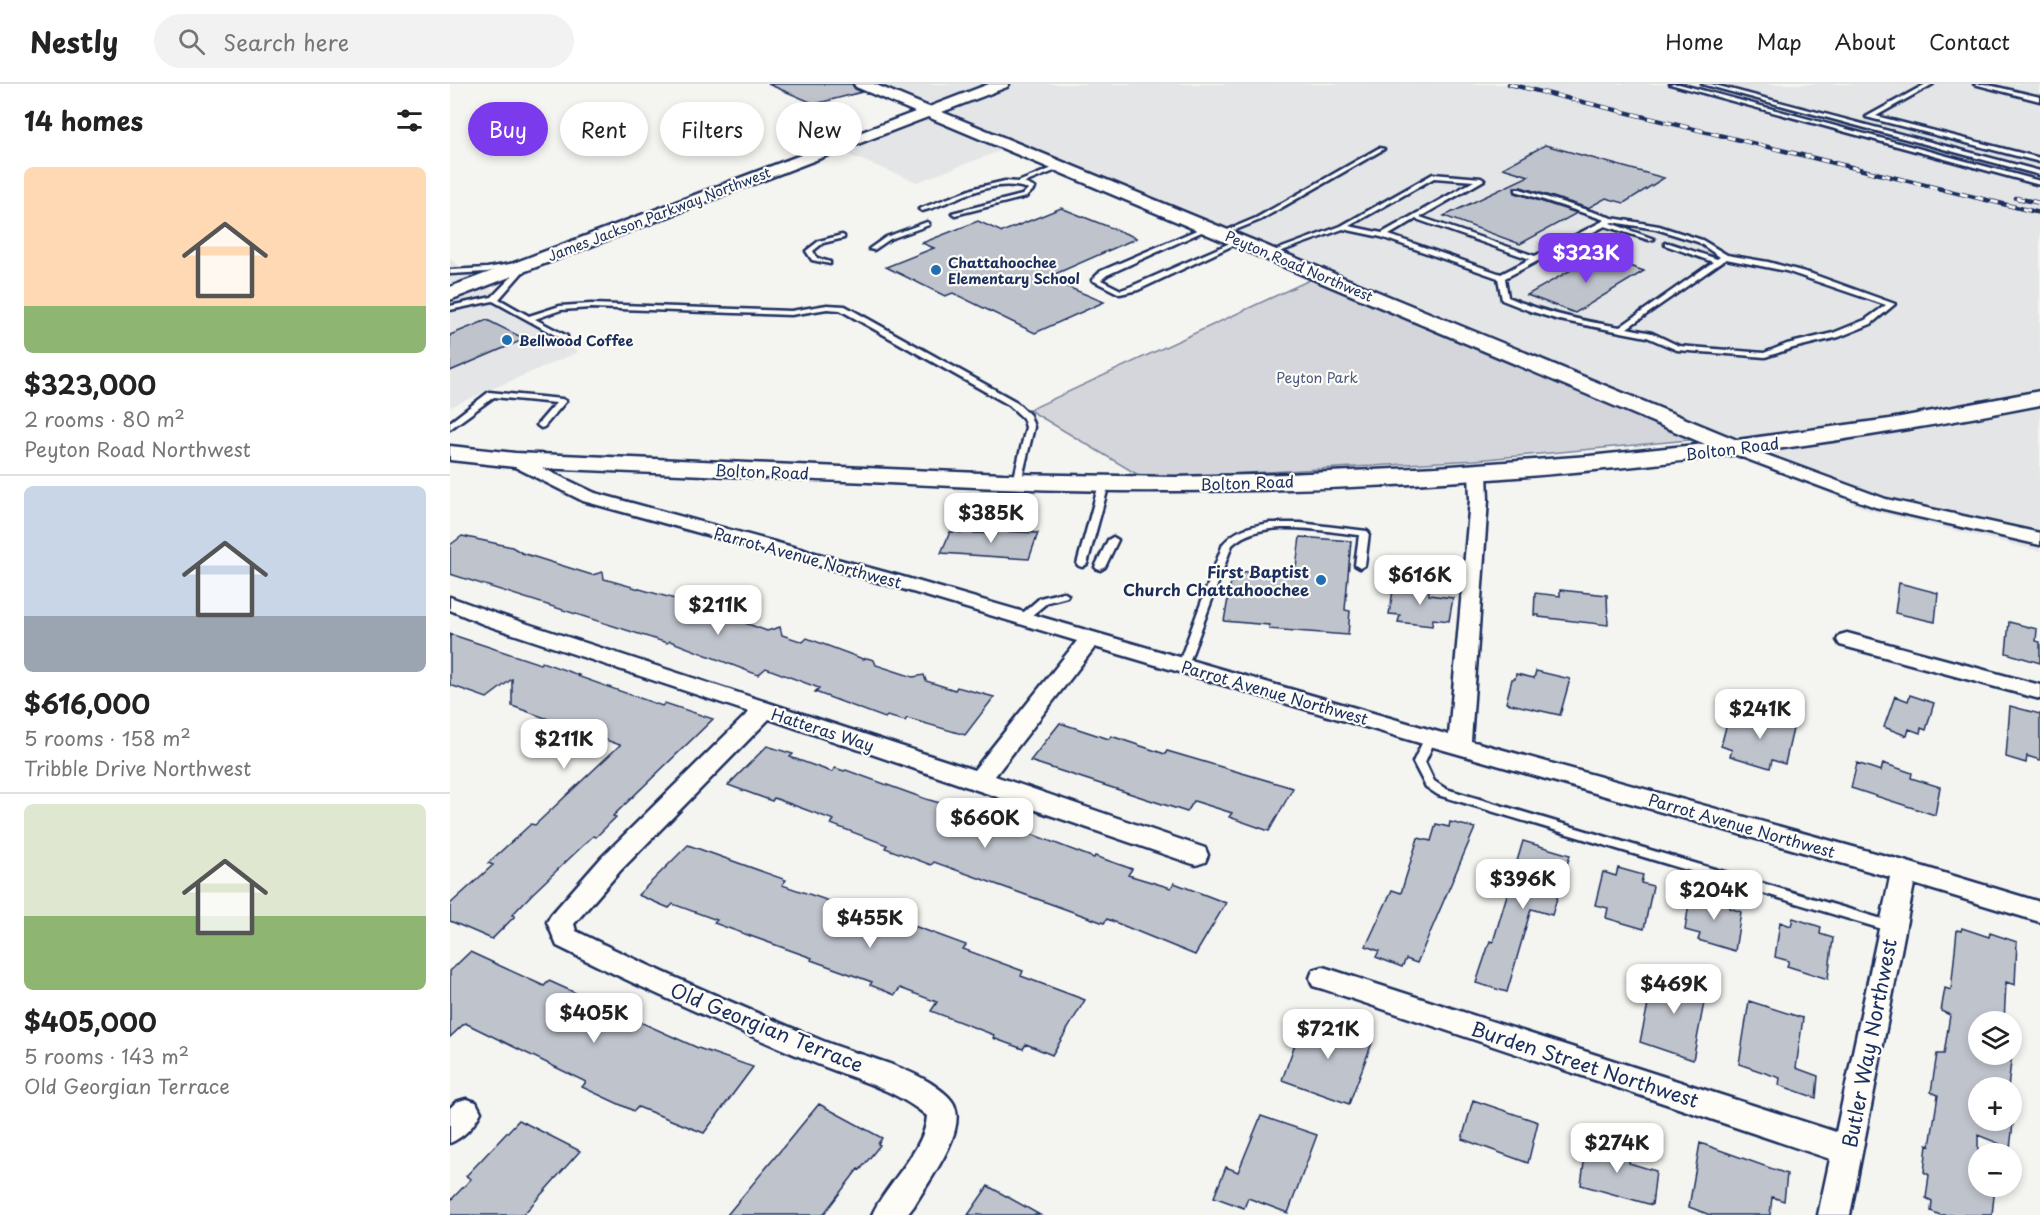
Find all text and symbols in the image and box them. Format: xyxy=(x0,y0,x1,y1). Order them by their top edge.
search box xyxy=(154,14,574,68)
text: Nestly xyxy=(30,20,118,63)
icon: search xyxy=(175,25,208,58)
text: Search here xyxy=(223,25,349,58)
text: Home xyxy=(1665,25,1724,57)
text: Map xyxy=(1757,25,1802,57)
text: About xyxy=(1835,25,1896,57)
text: Contact xyxy=(1929,25,2010,57)
text: 14 homes xyxy=(24,101,143,140)
chip: Buy xyxy=(468,102,548,156)
chip: Rent xyxy=(560,102,648,156)
chip: Filters xyxy=(660,102,764,156)
chip: New xyxy=(776,102,862,156)
icon: filters xyxy=(393,104,426,137)
street label: James Jackson Parkway Northwest xyxy=(544,161,774,266)
icon: home xyxy=(171,206,279,314)
street label: Peyton Road Northwest xyxy=(1222,225,1377,307)
pin: $323K xyxy=(1544,233,1628,284)
text: $323K xyxy=(1552,237,1620,267)
place label: Chattahoochee Elementary School xyxy=(948,252,1080,289)
marker: Chattahoochee Elementary School xyxy=(929,263,943,277)
place label: Bellwood Coffee xyxy=(519,330,633,351)
marker: Bellwood Coffee xyxy=(500,333,514,347)
text: $323,000 xyxy=(24,365,156,404)
park label: Peyton Park xyxy=(1276,367,1358,388)
text: 2 rooms · 80 m² xyxy=(24,404,185,434)
street label: Bolton Road xyxy=(1684,430,1780,466)
text: Peyton Road Northwest xyxy=(24,434,251,464)
street label: Bolton Road xyxy=(714,457,810,485)
street label: Bolton Road xyxy=(1199,468,1295,496)
pin: $385K xyxy=(949,493,1033,544)
text: $385K xyxy=(958,497,1024,527)
street label: Parrot Avenue Northwest xyxy=(712,520,904,594)
icon: home xyxy=(171,525,279,633)
pin: $616K xyxy=(1378,555,1462,606)
place label: First Baptist Church Chattahoochee xyxy=(1123,559,1309,601)
text: $616K xyxy=(1388,559,1452,589)
marker: First Baptist Church Chattahoochee xyxy=(1314,573,1328,587)
pin: $211K xyxy=(676,585,760,636)
text: $211K xyxy=(689,589,747,619)
street label: Parrot Avenue Northwest xyxy=(1179,654,1371,730)
text: $616,000 xyxy=(24,684,150,723)
pin: $241K xyxy=(1718,689,1802,740)
text: $241K xyxy=(1729,693,1791,723)
street label: Hatteras Way xyxy=(768,701,878,757)
pin: $211K xyxy=(522,719,606,770)
text: 5 rooms · 158 m² xyxy=(24,723,191,753)
text: $211K xyxy=(535,723,593,753)
text: Tribble Drive Northwest xyxy=(24,753,251,783)
street label: Parrot Avenue Northwest xyxy=(1646,787,1838,863)
pin: $660K xyxy=(943,798,1027,849)
text: $660K xyxy=(950,802,1020,832)
icon: home xyxy=(171,843,279,951)
pin: $396K xyxy=(1481,859,1565,910)
text: $396K xyxy=(1490,863,1556,893)
pin: $204K xyxy=(1672,870,1756,921)
text: $204K xyxy=(1680,874,1748,904)
pin: $455K xyxy=(828,898,912,949)
text: $455K xyxy=(837,902,903,932)
street label: Butler Way Northwest xyxy=(1834,936,1904,1150)
pin: $469K xyxy=(1632,964,1716,1015)
text: $469K xyxy=(1640,968,1708,998)
street label: Old Georgian Terrace xyxy=(666,975,868,1079)
pin: $405K xyxy=(552,993,636,1044)
text: $405K xyxy=(560,997,628,1027)
text: $405,000 xyxy=(24,1002,157,1041)
pin: $721K xyxy=(1286,1009,1370,1060)
map controls xyxy=(1968,1011,2022,1197)
button: layers xyxy=(1968,1011,2022,1065)
text: $721K xyxy=(1297,1013,1359,1043)
street label: Burden Street Northwest xyxy=(1467,1013,1703,1115)
text: 5 rooms · 143 m² xyxy=(24,1041,189,1071)
text: Old Georgian Terrace xyxy=(24,1071,230,1101)
button: + xyxy=(1968,1077,2022,1131)
pin: $274K xyxy=(1575,1123,1659,1174)
text: $274K xyxy=(1585,1127,1649,1157)
button: − xyxy=(1968,1143,2022,1197)

